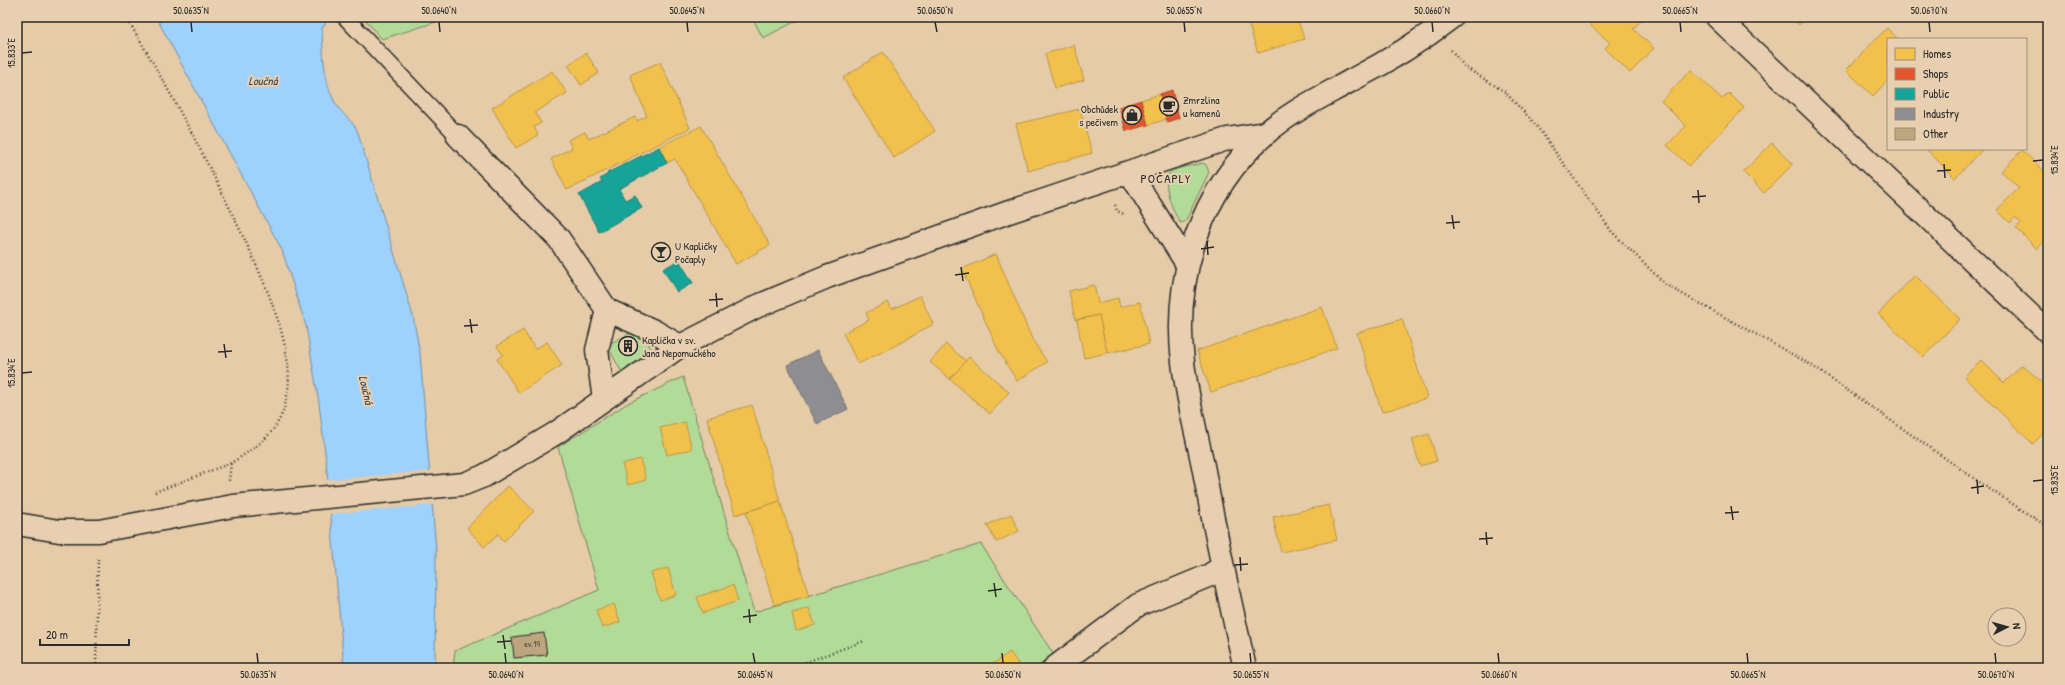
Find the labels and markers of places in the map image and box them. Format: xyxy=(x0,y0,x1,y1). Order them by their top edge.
place label: Zmrzlina u kamenů xyxy=(1183,93,1221,120)
cafe icon: Zmrzlina u kamenů xyxy=(1158,95,1180,117)
place label: Obchůdek s pečivem xyxy=(1079,102,1119,129)
shop icon: Obchůdek s pečivem xyxy=(1121,104,1143,126)
place label: U Kapličky Počaply xyxy=(675,239,718,266)
bar icon: U Kapličky Počaply xyxy=(650,241,672,263)
place label: Kaplička v sv. Jana Nepomuckého xyxy=(642,333,716,360)
building icon: Kaplička v sv. Jana Nepomuckého xyxy=(617,335,639,357)

